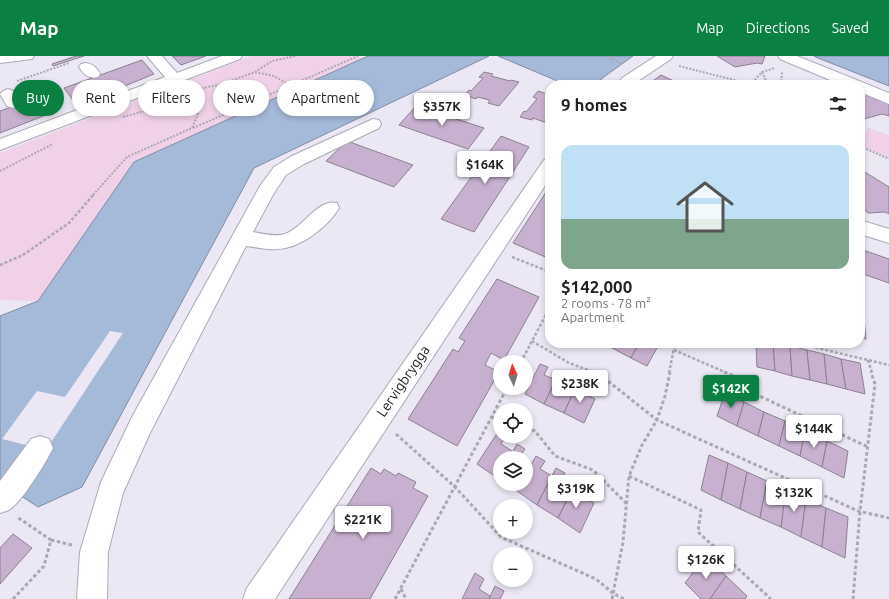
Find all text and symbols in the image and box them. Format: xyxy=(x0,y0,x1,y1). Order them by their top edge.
text: Map xyxy=(20,17,59,39)
text: Map xyxy=(696,20,724,36)
text: Directions xyxy=(746,20,810,36)
text: Saved xyxy=(832,20,869,36)
chip: Buy xyxy=(12,80,64,116)
chip: Rent xyxy=(72,80,130,116)
chip: Filters xyxy=(138,80,205,116)
chip: New xyxy=(213,80,269,116)
chip: Apartment xyxy=(277,80,374,116)
pin: $357K xyxy=(414,93,470,127)
icon: filters xyxy=(827,93,849,115)
text: 9 homes xyxy=(561,95,627,114)
text: $357K xyxy=(423,99,461,113)
pin: $164K xyxy=(457,151,513,185)
text: $164K xyxy=(466,157,504,171)
icon: home xyxy=(669,171,741,243)
text: $142,000 xyxy=(561,277,632,296)
text: 2 rooms · 78 m² xyxy=(561,296,651,310)
text: Apartment xyxy=(561,310,625,324)
street label: Lervigbrygga xyxy=(373,342,433,420)
north arrow xyxy=(493,355,533,395)
map controls xyxy=(493,355,533,587)
pin: $238K xyxy=(552,370,608,404)
pin: $142K xyxy=(703,375,759,409)
text: $238K xyxy=(561,376,599,390)
text: $142K xyxy=(712,381,750,395)
button: locate xyxy=(493,403,533,443)
pin: $144K xyxy=(786,415,842,449)
text: $144K xyxy=(795,421,833,435)
button: layers xyxy=(493,451,533,491)
pin: $319K xyxy=(548,475,604,509)
pin: $132K xyxy=(766,479,822,513)
text: $319K xyxy=(557,481,595,495)
text: $132K xyxy=(775,485,813,499)
button: + xyxy=(493,499,533,539)
pin: $221K xyxy=(335,506,391,540)
text: $221K xyxy=(344,512,382,526)
pin: $126K xyxy=(678,546,734,580)
button: − xyxy=(493,547,533,587)
text: $126K xyxy=(687,552,725,566)

